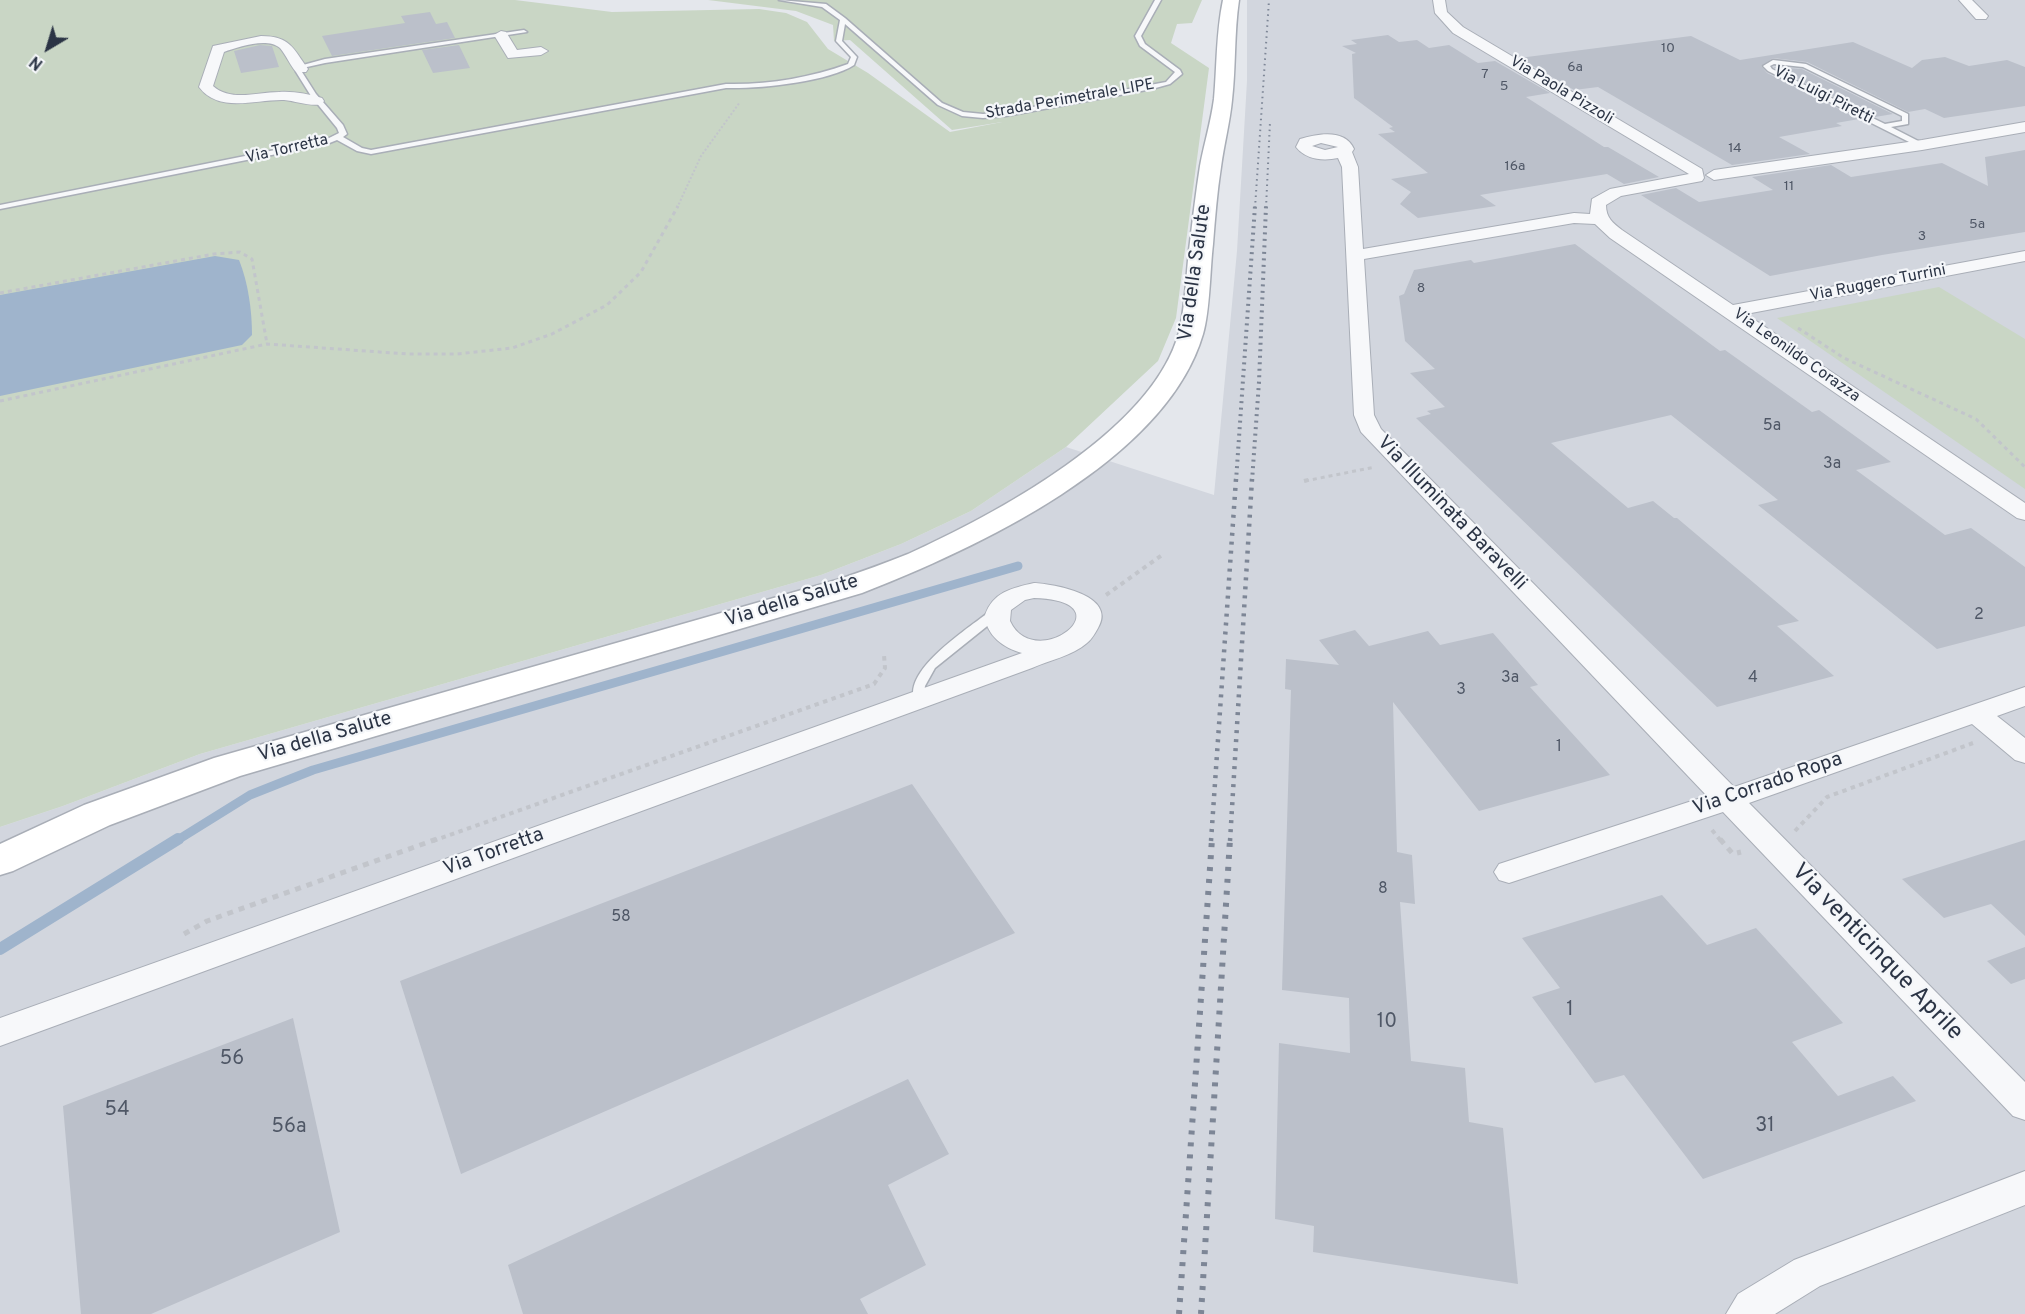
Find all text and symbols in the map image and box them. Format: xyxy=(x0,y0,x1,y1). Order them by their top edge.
north arrow xyxy=(18,18,78,78)
house number: 10 xyxy=(1661,41,1675,57)
text: N xyxy=(26,51,48,74)
street label: Via Paola Pizzoli xyxy=(1506,52,1616,130)
house number: 6a xyxy=(1567,60,1583,76)
street label: Via Luigi Piretti xyxy=(1770,63,1876,129)
house number: 7 xyxy=(1481,67,1489,83)
street label: Strada Perimetrale LIPE xyxy=(984,76,1156,124)
house number: 5 xyxy=(1500,79,1508,95)
street label: Via Torretta xyxy=(244,131,330,169)
house number: 14 xyxy=(1728,141,1742,157)
house number: 16a xyxy=(1505,159,1525,175)
house number: 11 xyxy=(1784,179,1794,195)
street label: Via della Salute xyxy=(1175,203,1217,343)
house number: 5a xyxy=(1969,217,1985,233)
house number: 3 xyxy=(1918,229,1926,245)
street label: Via Ruggero Turrini xyxy=(1808,261,1948,307)
house number: 8 xyxy=(1417,281,1425,297)
street label: Via Leonildo Corazza xyxy=(1729,305,1863,407)
house number: 5a xyxy=(1763,417,1781,437)
street label: Via Illuminata Baravelli xyxy=(1371,432,1531,596)
house number: 3a xyxy=(1823,455,1841,475)
street label: Via della Salute xyxy=(722,570,862,634)
house number: 2 xyxy=(1974,606,1984,626)
house number: 3a xyxy=(1501,669,1519,689)
house number: 4 xyxy=(1748,669,1758,689)
house number: 3 xyxy=(1456,681,1466,701)
street label: Via della Salute xyxy=(255,707,395,769)
house number: 1 xyxy=(1556,738,1562,758)
street label: Via Corrado Ropa xyxy=(1690,748,1846,822)
street label: Via Torretta xyxy=(441,824,547,882)
street label: Via venticinque Aprile xyxy=(1784,859,1968,1047)
house number: 8 xyxy=(1378,880,1388,900)
house number: 58 xyxy=(611,908,631,928)
house number: 1 xyxy=(1566,999,1574,1023)
house number: 10 xyxy=(1377,1011,1397,1035)
house number: 56 xyxy=(220,1048,244,1072)
house number: 54 xyxy=(104,1099,130,1123)
house number: 31 xyxy=(1755,1115,1775,1139)
house number: 56a xyxy=(272,1116,306,1140)

